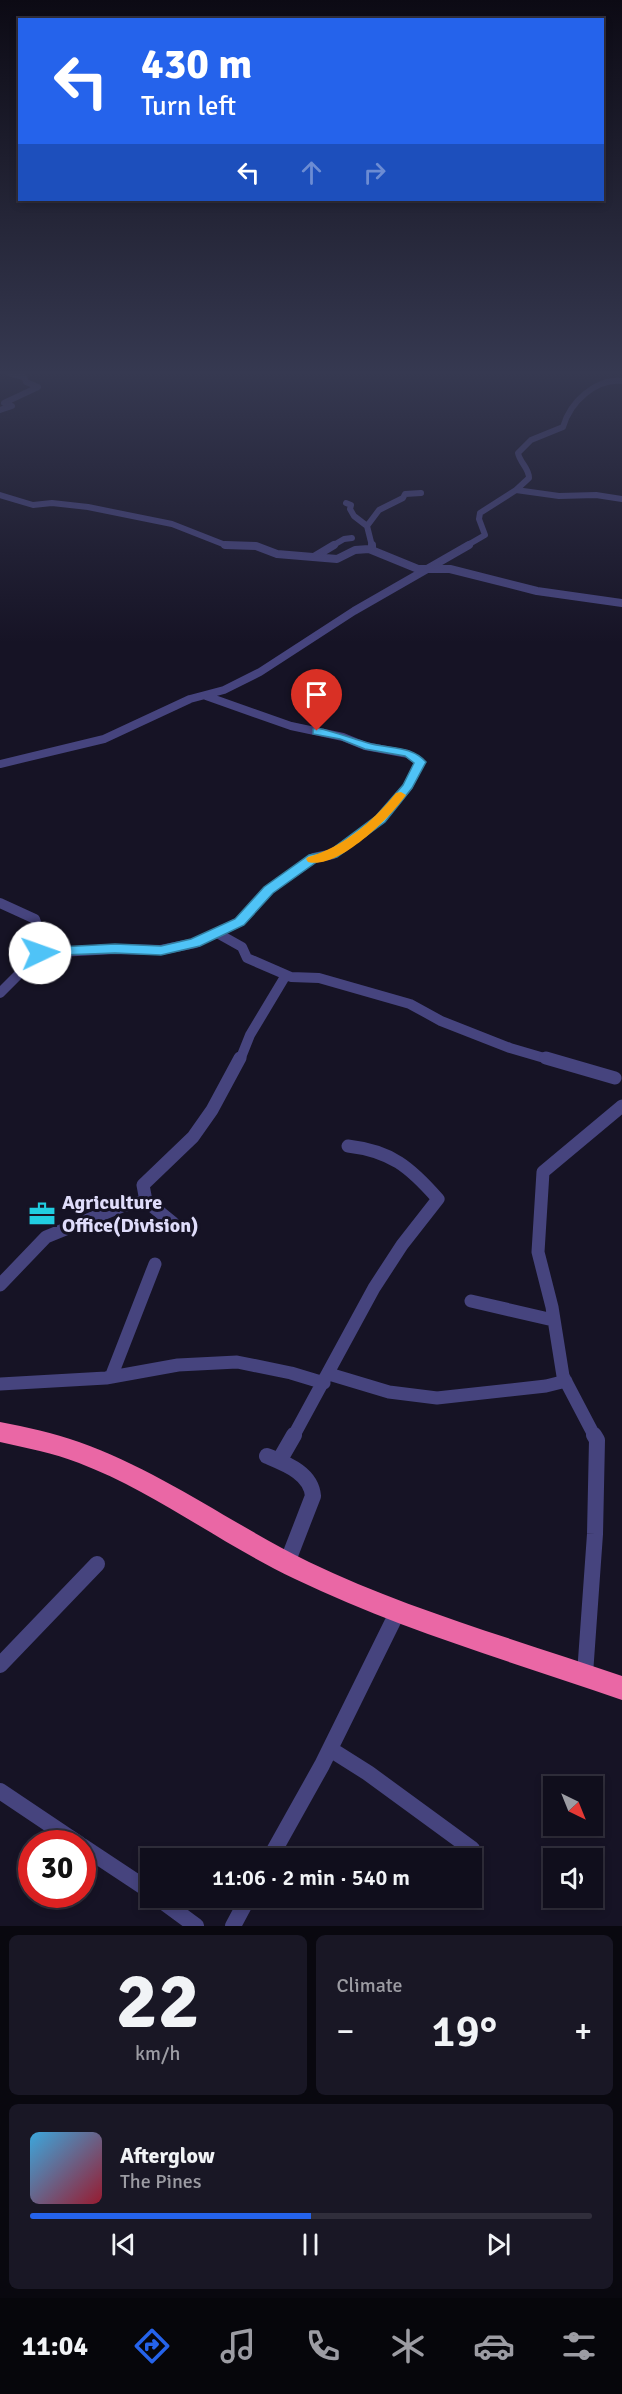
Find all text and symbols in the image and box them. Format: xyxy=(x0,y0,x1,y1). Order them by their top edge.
text: 430 m xyxy=(141,39,252,90)
icon: left xyxy=(42,42,120,120)
text: Turn left xyxy=(141,90,236,123)
icon: left xyxy=(232,156,265,189)
icon: ahead xyxy=(295,156,328,189)
icon: right xyxy=(358,156,391,189)
pin xyxy=(291,669,342,731)
icon: arrive xyxy=(300,678,333,711)
position arrow xyxy=(8,921,72,985)
place label: Agriculture Office(Division) xyxy=(62,1190,199,1238)
office icon: Agriculture Office(Division) xyxy=(27,1199,57,1229)
north arrow xyxy=(543,1776,603,1836)
map controls xyxy=(543,1776,603,1908)
speed limit sign: 30 xyxy=(18,1830,96,1908)
button: sound xyxy=(543,1848,603,1908)
text: 11:06 · 2 min · 540 m xyxy=(212,1864,410,1891)
text: 22 xyxy=(116,1954,200,2050)
text: Climate xyxy=(337,1973,402,1998)
text: 19° xyxy=(431,2004,497,2059)
text: − xyxy=(337,2011,354,2052)
text: + xyxy=(574,2011,592,2052)
text: km/h xyxy=(135,2041,180,2066)
text: Afterglow xyxy=(120,2142,215,2169)
text: The Pines xyxy=(120,2169,202,2194)
icon: previous xyxy=(107,2228,140,2261)
icon: pause xyxy=(294,2228,327,2261)
icon: next xyxy=(482,2228,515,2261)
icon: directions xyxy=(131,2325,173,2367)
icon: music xyxy=(217,2325,259,2367)
icon: phone xyxy=(302,2325,344,2367)
icon: climate xyxy=(387,2325,429,2367)
icon: car xyxy=(473,2325,515,2367)
icon: filters xyxy=(558,2325,600,2367)
text: 11:04 xyxy=(22,2330,88,2363)

